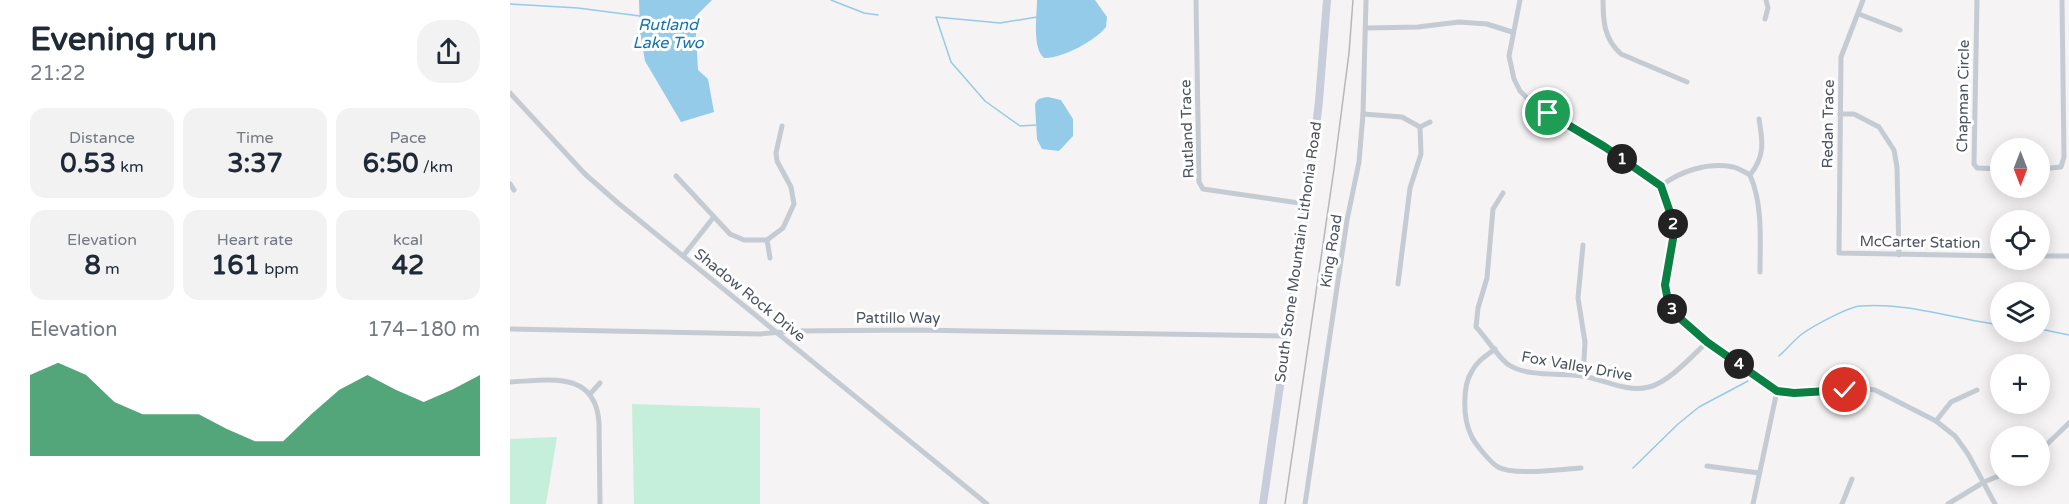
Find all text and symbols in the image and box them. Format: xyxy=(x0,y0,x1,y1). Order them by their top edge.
water label: Rutland Lake Two xyxy=(633,15,705,53)
text: Evening run xyxy=(30,20,217,59)
button: share xyxy=(417,20,480,83)
street label: Chapman Circle xyxy=(1953,40,1973,152)
text: 21:22 xyxy=(30,62,85,86)
street label: Rutland Trace xyxy=(1176,79,1198,179)
street label: Redan Trace xyxy=(1818,79,1838,169)
pin xyxy=(1522,87,1573,138)
icon: arrive xyxy=(1531,96,1564,129)
street label: South Stone Mountain Lithonia Road xyxy=(1271,120,1325,384)
text: Distance xyxy=(69,128,135,148)
text: Time xyxy=(236,128,274,148)
text: Pace xyxy=(390,128,426,148)
north arrow xyxy=(1990,138,2050,198)
map controls xyxy=(1990,138,2050,486)
pin: 1 xyxy=(1607,144,1637,174)
text: 0.53 xyxy=(60,148,116,179)
text: 3:37 xyxy=(227,148,283,179)
text: 6:50 xyxy=(363,148,419,179)
text: 1 xyxy=(1617,149,1627,169)
text: km xyxy=(116,157,144,177)
text: /km xyxy=(419,157,453,177)
pin: 2 xyxy=(1658,209,1688,239)
button: locate xyxy=(1990,210,2050,270)
street label: King Road xyxy=(1316,213,1346,289)
text: 2 xyxy=(1668,214,1678,234)
text: Elevation xyxy=(67,230,137,250)
text: Heart rate xyxy=(217,230,293,250)
text: kcal xyxy=(393,230,423,250)
street label: McCarter Station xyxy=(1859,232,1981,252)
street label: Shadow Rock Drive xyxy=(691,245,809,345)
text: 8 xyxy=(84,250,101,281)
text: 161 xyxy=(211,250,260,281)
text: 42 xyxy=(392,250,424,281)
text: m xyxy=(101,259,120,279)
text: bpm xyxy=(260,259,299,279)
button: layers xyxy=(1990,282,2050,342)
pin: 3 xyxy=(1657,294,1687,324)
text: 3 xyxy=(1667,299,1677,319)
street label: Pattillo Way xyxy=(856,309,940,327)
text: Elevation xyxy=(30,318,117,342)
text: 174–180 m xyxy=(367,318,480,342)
street label: Fox Valley Drive xyxy=(1520,347,1634,385)
pin: 4 xyxy=(1724,349,1754,379)
text: 4 xyxy=(1734,354,1744,374)
button: + xyxy=(1990,354,2050,414)
pin xyxy=(1819,364,1870,415)
icon: check xyxy=(1828,373,1861,406)
button: − xyxy=(1990,426,2050,486)

